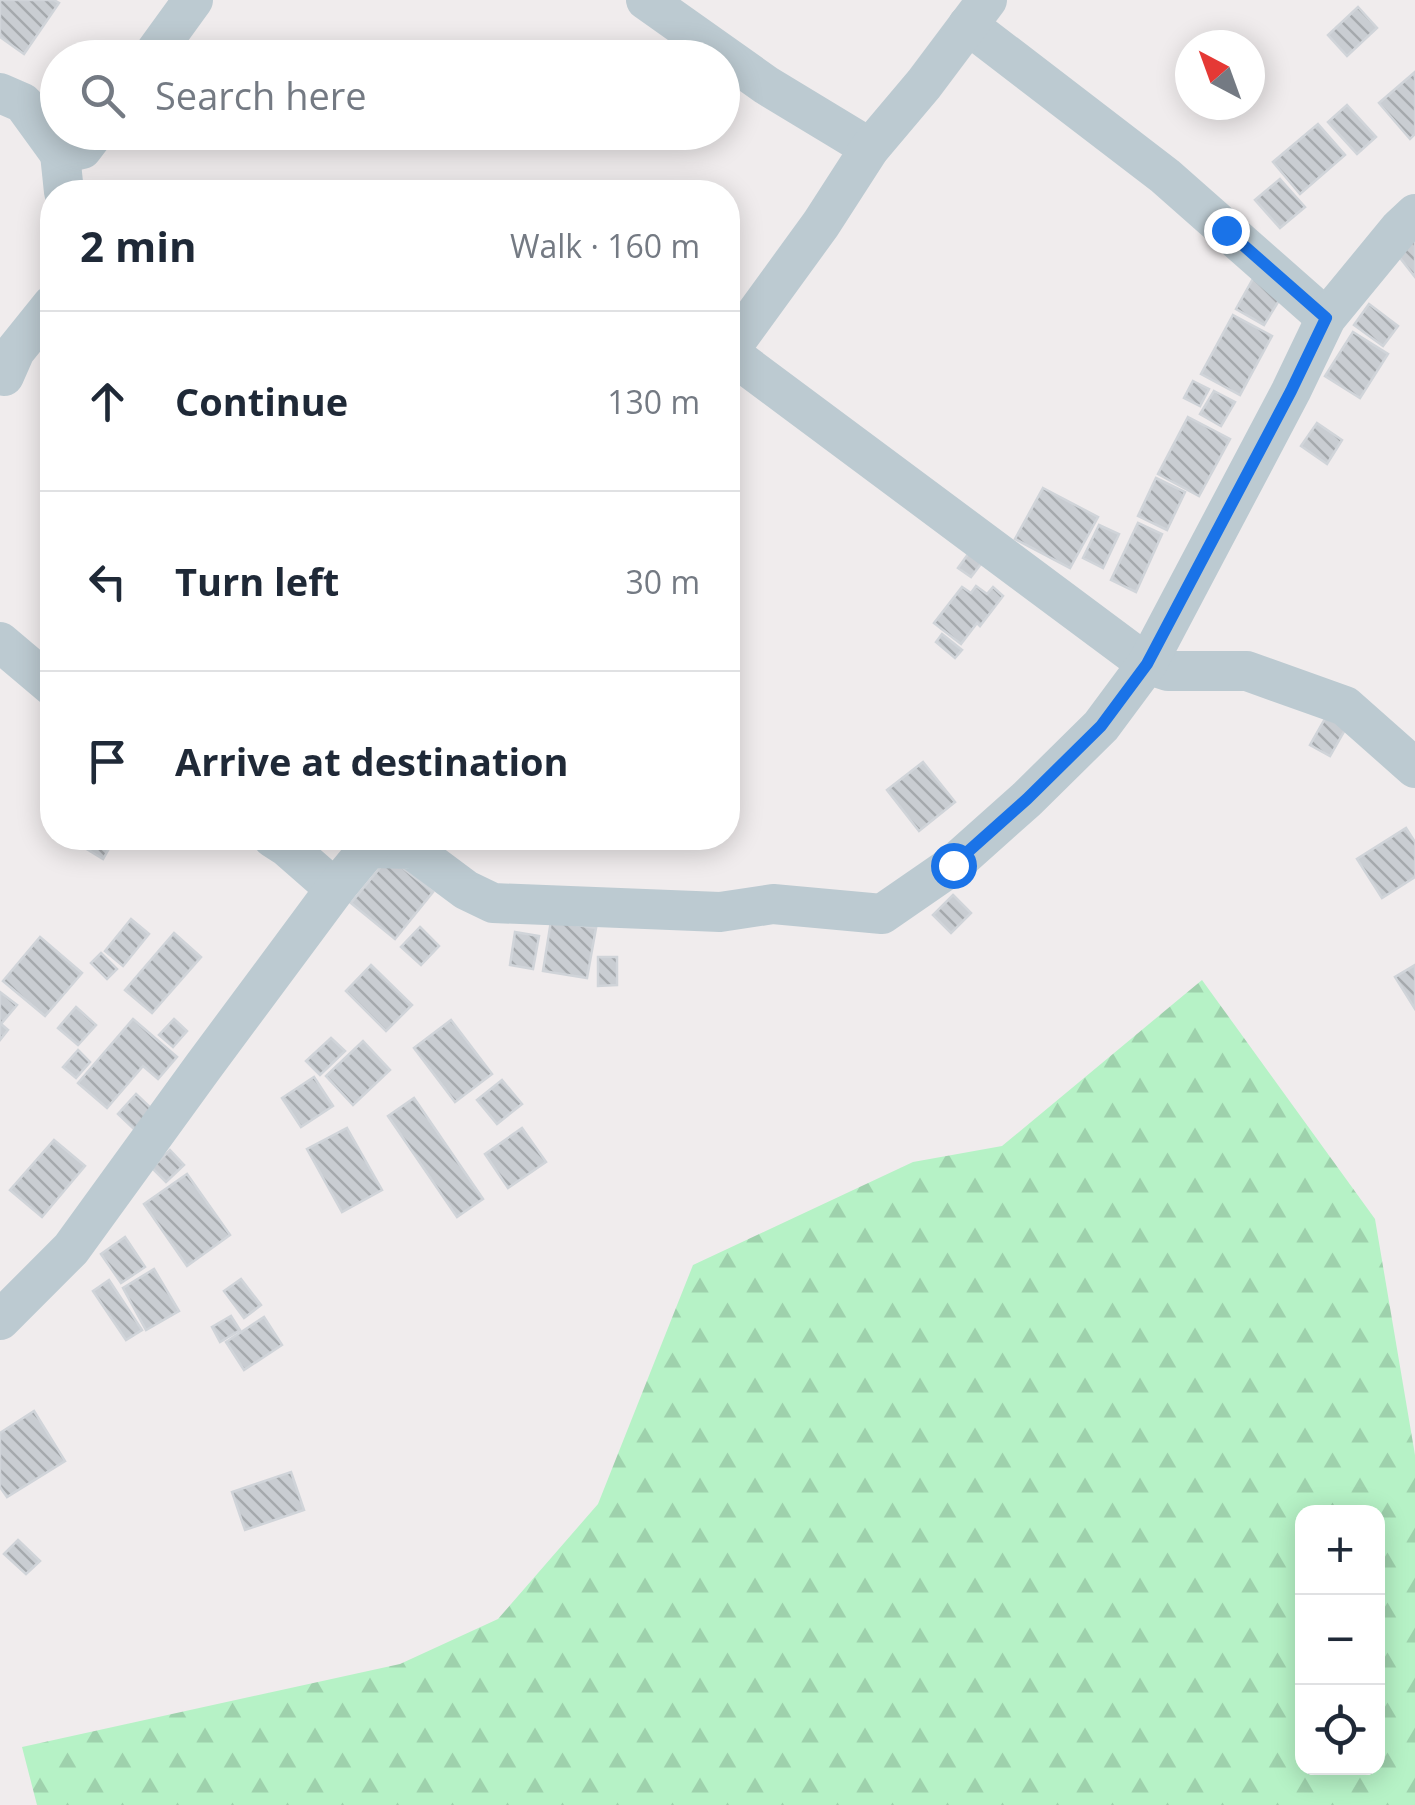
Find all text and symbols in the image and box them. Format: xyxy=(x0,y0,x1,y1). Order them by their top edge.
north arrow xyxy=(1175,30,1265,120)
search box xyxy=(40,40,740,150)
icon: search xyxy=(75,68,130,123)
text: Search here xyxy=(155,69,367,121)
route end xyxy=(1204,208,1250,254)
text: 2 min xyxy=(80,217,197,274)
text: Walk · 160 m xyxy=(510,224,700,267)
icon: ahead xyxy=(80,374,135,429)
text: Continue xyxy=(175,375,348,427)
text: 130 m xyxy=(607,380,700,423)
icon: left xyxy=(80,554,135,609)
text: Turn left xyxy=(175,555,339,607)
text: 30 m xyxy=(625,560,700,603)
icon: arrive xyxy=(80,734,135,789)
text: Arrive at destination xyxy=(175,735,569,787)
route start xyxy=(931,843,977,889)
map controls xyxy=(1295,1505,1385,1775)
button: + xyxy=(1295,1505,1385,1595)
button: − xyxy=(1295,1595,1385,1685)
button: locate xyxy=(1295,1685,1385,1775)

